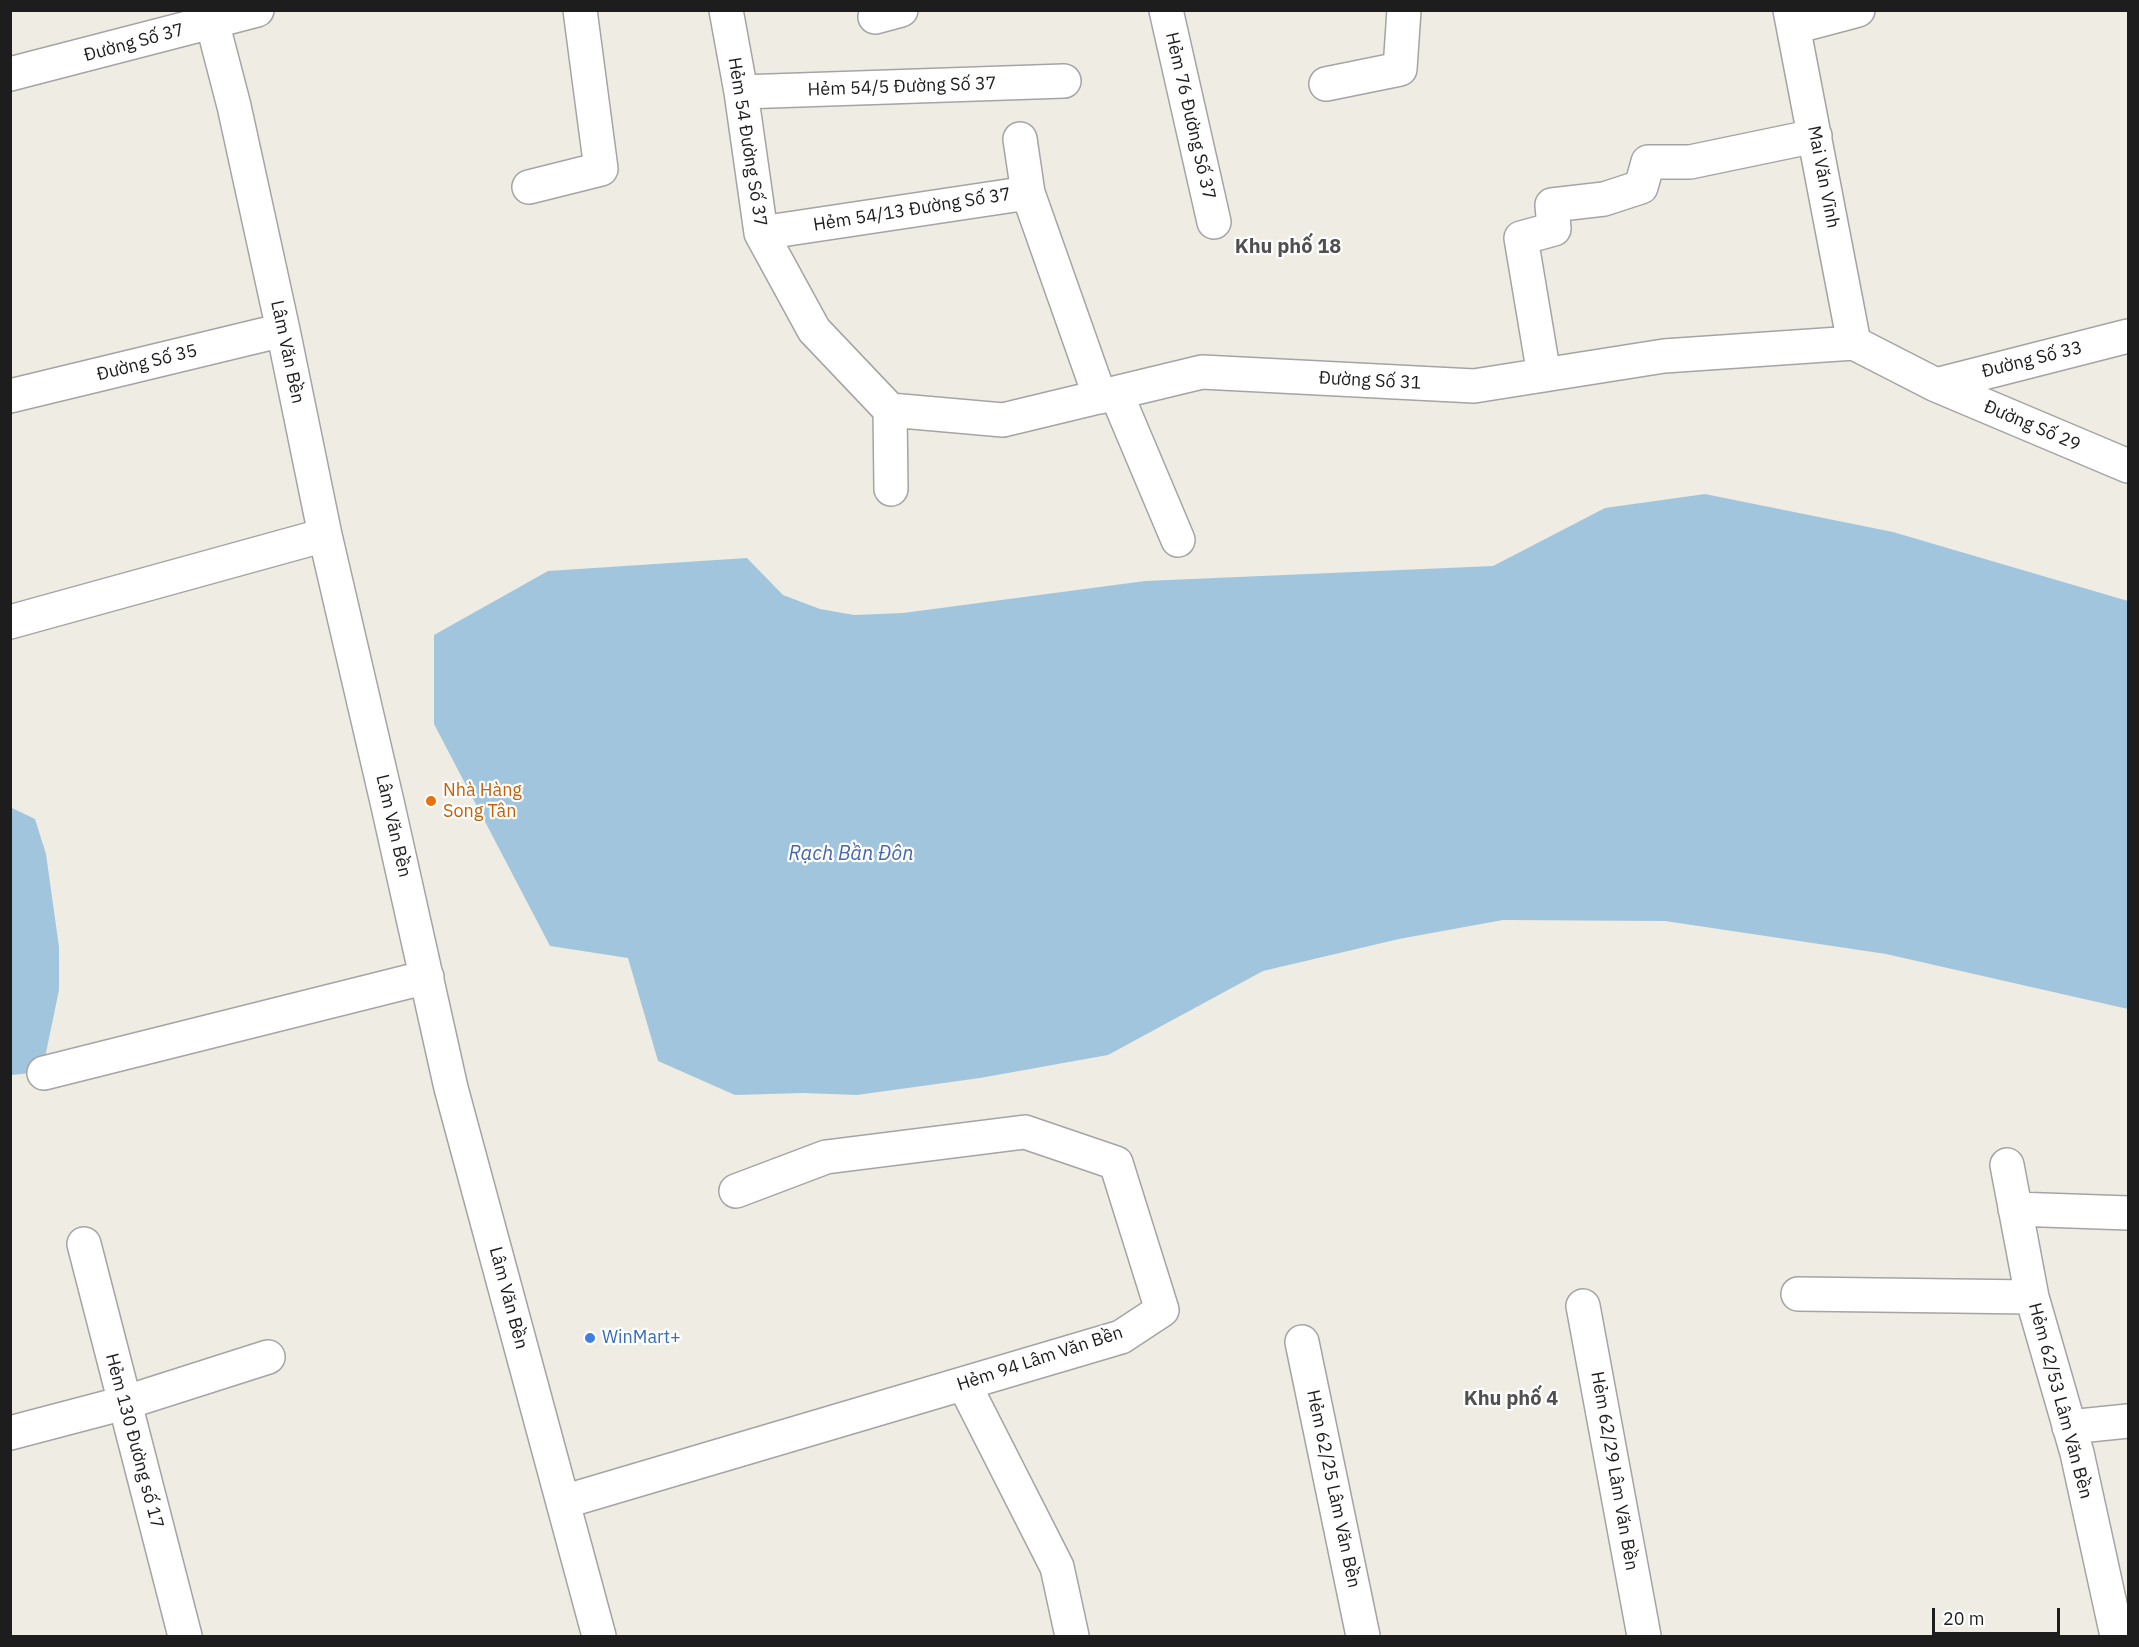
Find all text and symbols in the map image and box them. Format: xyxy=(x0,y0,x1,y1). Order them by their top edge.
street label: Đường Số 37 xyxy=(82,19,186,67)
street label: Hẻm 76 Đường Số 37 xyxy=(1160,30,1220,202)
street label: Hẻm 54 Đường Số 37 xyxy=(723,56,771,228)
street label: Hẻm 54/5 Đường Số 37 xyxy=(807,73,997,101)
street label: Mai Văn Vĩnh xyxy=(1802,124,1844,230)
street label: Hẻm 54/13 Đường Số 37 xyxy=(812,184,1012,236)
district label: Khu phố 18 xyxy=(1235,235,1341,259)
street label: Lâm Văn Bền xyxy=(266,298,308,406)
street label: Đường Số 33 xyxy=(1980,337,2084,383)
street label: Đường Số 35 xyxy=(95,340,199,386)
street label: Đường Số 31 xyxy=(1318,368,1422,394)
street label: Đường Số 29 xyxy=(1980,396,2084,456)
street label: Lâm Văn Bền xyxy=(371,772,415,880)
place label: Nhà Hàng Song Tân xyxy=(443,780,522,822)
marker: Nhà Hàng Song Tân xyxy=(424,794,438,808)
water label: Rạch Bần Đôn xyxy=(789,842,913,866)
street label: Lâm Văn Bền xyxy=(484,1245,532,1351)
street label: Hẻm 62/53 Lâm Văn Bền xyxy=(2023,1301,2097,1501)
street label: Hẻm 94 Lâm Văn Bền xyxy=(954,1322,1126,1396)
place label: WinMart+ xyxy=(602,1327,681,1349)
marker: WinMart+ xyxy=(583,1331,597,1345)
street label: Hẻm 130 Đường số 17 xyxy=(100,1351,168,1531)
street label: Hẻm 62/29 Lâm Văn Bền xyxy=(1586,1370,1642,1572)
district label: Khu phố 4 xyxy=(1464,1387,1558,1411)
street label: Hẻm 62/25 Lâm Văn Bền xyxy=(1301,1388,1365,1590)
scale bar xyxy=(1935,1596,2062,1634)
text: 20 m xyxy=(1943,1607,1985,1630)

